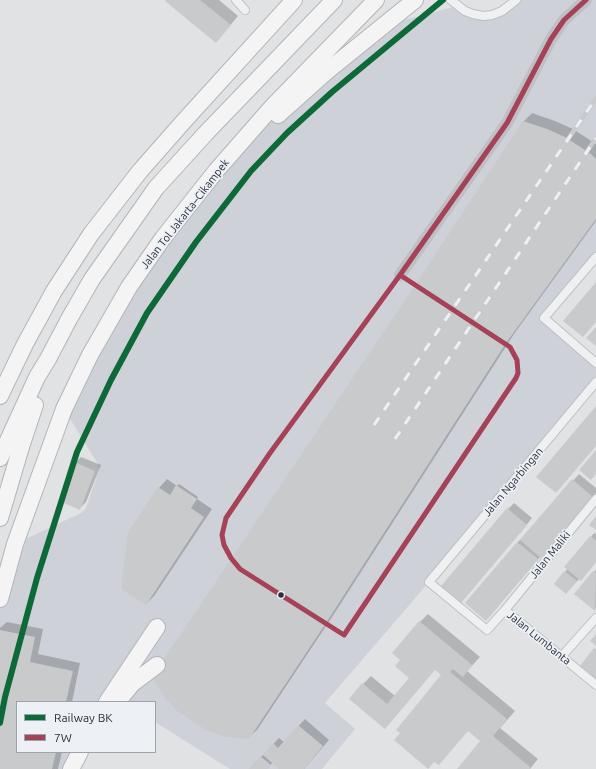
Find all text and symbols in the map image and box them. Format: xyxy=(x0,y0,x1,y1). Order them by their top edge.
street label: Jalan Tol Jakarta–Cikampek xyxy=(138,156,232,272)
street label: Jalan Ngarbingan xyxy=(480,445,546,519)
street label: Jalan Maliki xyxy=(527,529,573,581)
unlabelled marker xyxy=(276,590,286,600)
street label: Jalan Lumbanta xyxy=(504,608,574,668)
legend xyxy=(16,701,156,753)
text: Railway BK xyxy=(54,711,113,724)
text: 7W xyxy=(54,731,72,744)

